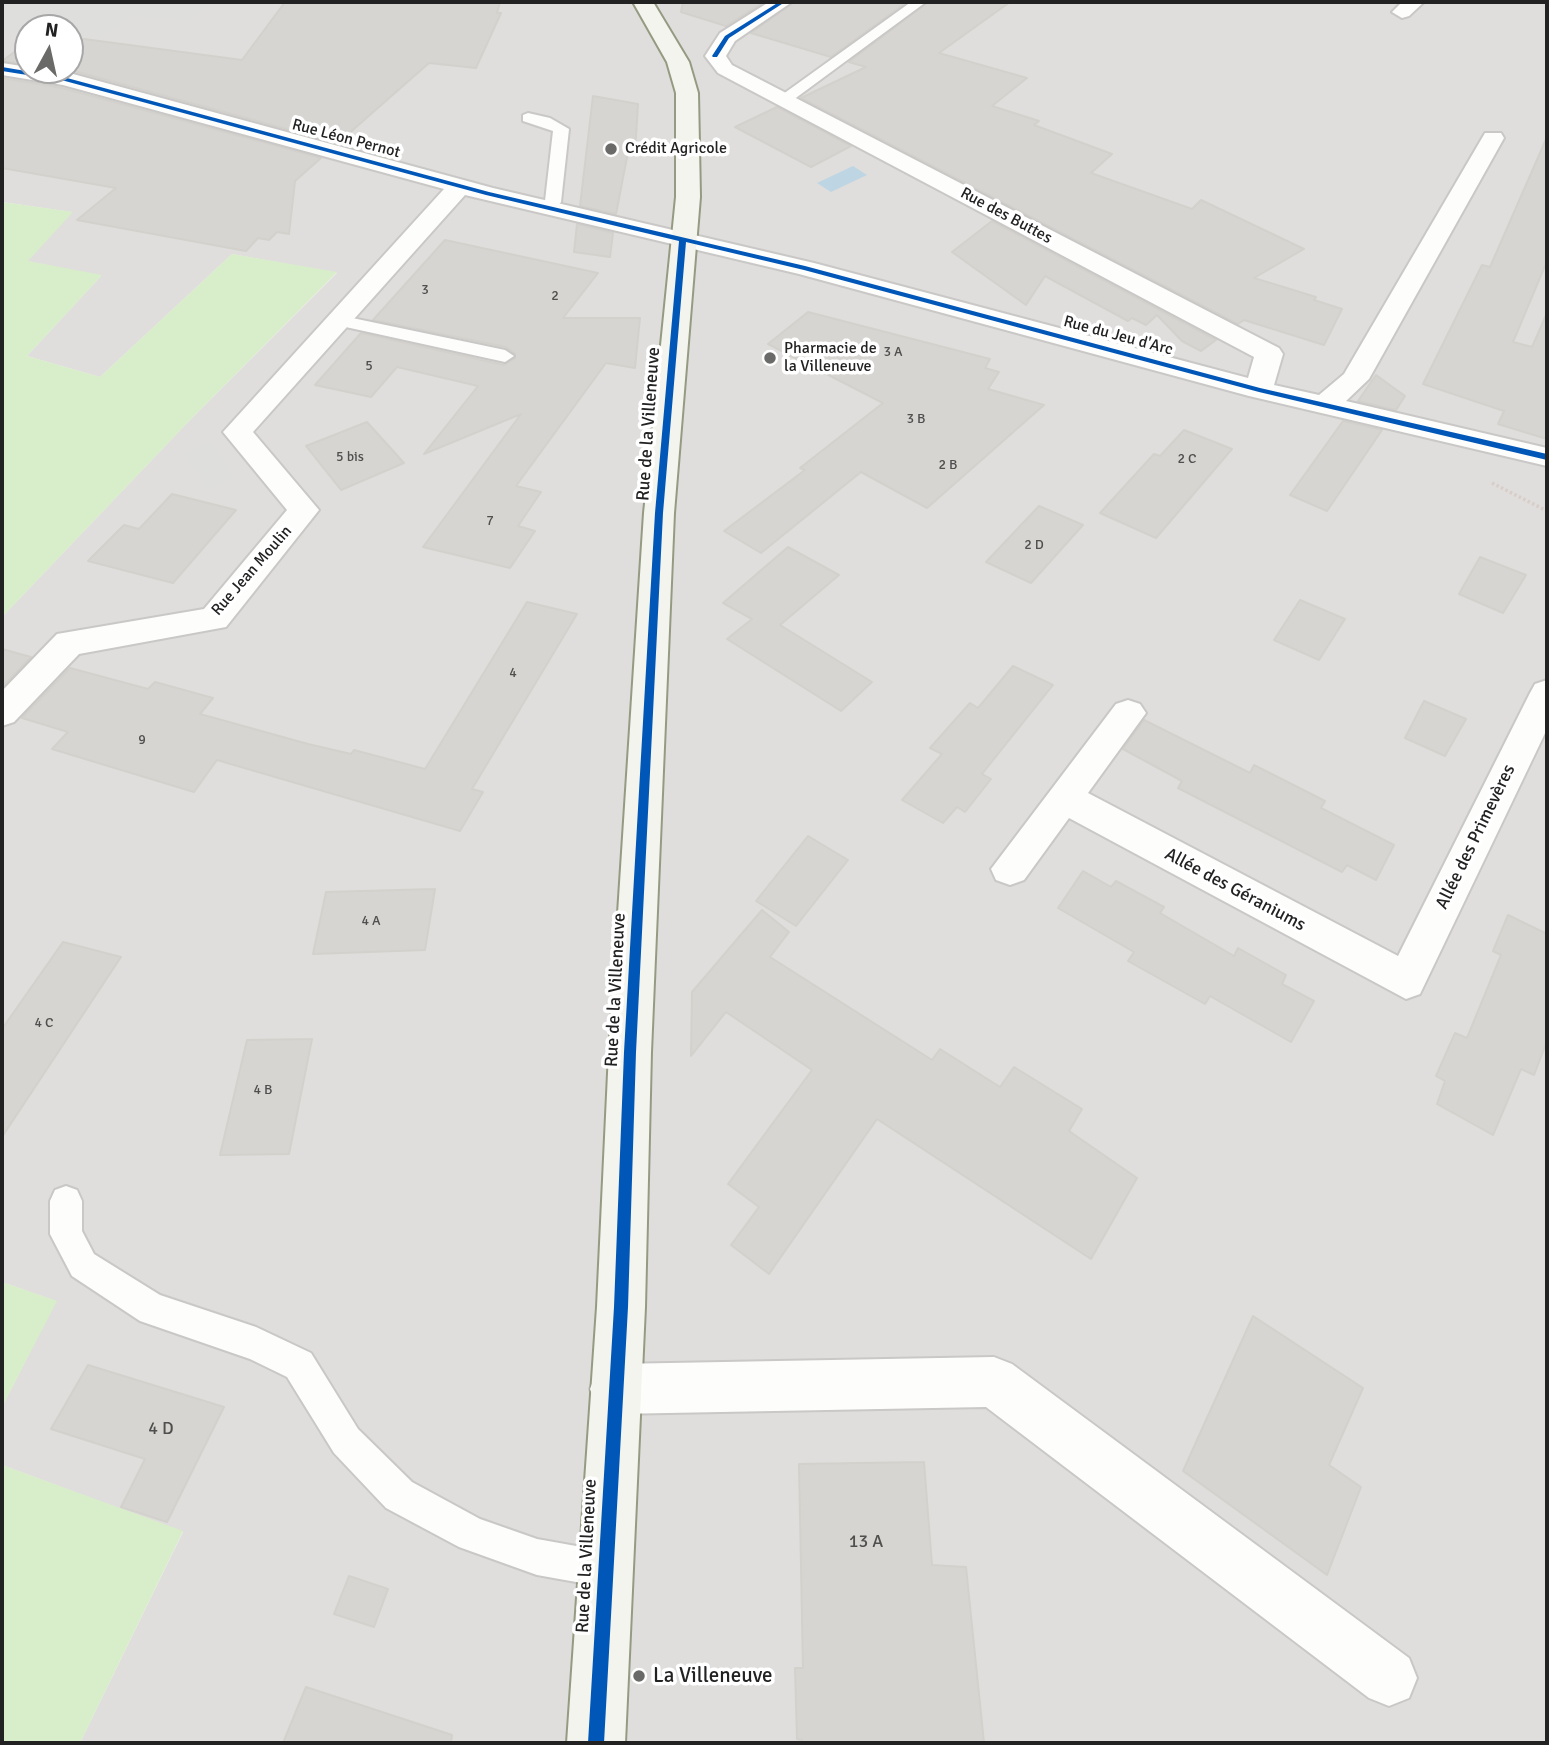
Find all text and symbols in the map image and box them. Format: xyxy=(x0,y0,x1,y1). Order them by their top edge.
north arrow xyxy=(14,14,84,84)
text: N xyxy=(43,17,60,43)
street label: Rue Léon Pernot xyxy=(290,115,402,163)
place label: Crédit Agricole xyxy=(625,139,727,159)
marker: Crédit Agricole xyxy=(603,141,619,157)
street label: Rue des Buttes xyxy=(957,184,1055,248)
house number: 3 xyxy=(421,282,429,298)
house number: 2 xyxy=(551,288,559,304)
street label: Rue du Jeu d'Arc xyxy=(1061,312,1175,360)
place label: Pharmacie de la Villeneuve xyxy=(784,339,877,377)
house number: 3 A xyxy=(883,344,903,360)
street label: Rue de la Villeneuve xyxy=(633,346,665,502)
marker: Pharmacie de la Villeneuve xyxy=(762,350,778,366)
house number: 5 xyxy=(365,358,373,374)
house number: 3 B xyxy=(906,411,926,427)
house number: 5 bis xyxy=(336,449,364,465)
house number: 2 C xyxy=(1177,451,1197,467)
house number: 2 B xyxy=(938,457,958,473)
house number: 7 xyxy=(486,513,494,529)
street label: Rue Jean Moulin xyxy=(208,522,296,620)
house number: 2 D xyxy=(1024,537,1044,553)
house number: 4 xyxy=(509,665,517,681)
house number: 9 xyxy=(138,732,146,748)
street label: Allée des Primevères xyxy=(1432,761,1520,913)
street label: Allée des Géraniums xyxy=(1161,844,1309,936)
street label: Rue de la Villeneuve xyxy=(601,912,631,1068)
house number: 4 A xyxy=(361,913,381,929)
house number: 4 C xyxy=(34,1015,54,1031)
house number: 4 B xyxy=(253,1082,273,1098)
house number: 4 D xyxy=(148,1418,174,1440)
street label: Rue de la Villeneuve xyxy=(572,1478,602,1634)
house number: 13 A xyxy=(849,1531,883,1553)
place label: La Villeneuve xyxy=(653,1663,772,1689)
marker: La Villeneuve xyxy=(631,1668,647,1684)

